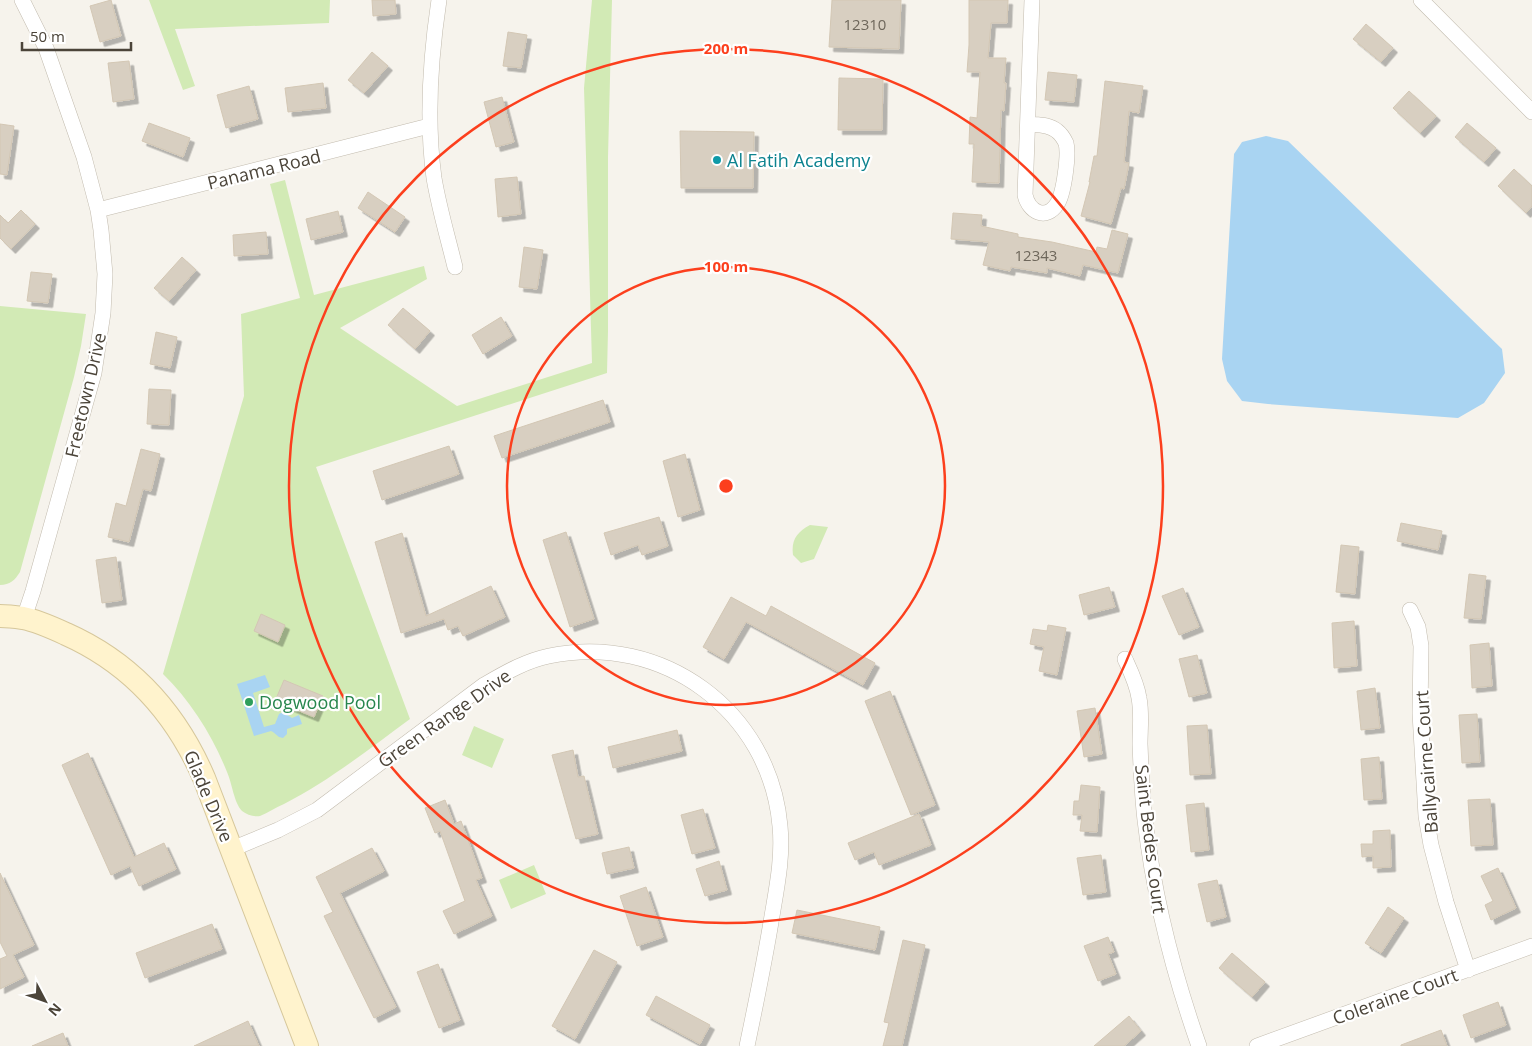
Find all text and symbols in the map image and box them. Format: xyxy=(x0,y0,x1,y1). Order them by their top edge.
house number: 12310 xyxy=(844,14,886,34)
scale bar xyxy=(22,20,131,52)
text: 50 m xyxy=(30,26,65,46)
text: 200 m xyxy=(704,38,748,58)
street label: Panama Road xyxy=(205,143,323,195)
place label: Al Fatih Academy xyxy=(727,148,871,172)
marker: Al Fatih Academy xyxy=(711,154,723,166)
house number: 12343 xyxy=(1015,245,1057,265)
text: 100 m xyxy=(704,256,748,276)
street label: Freetown Drive xyxy=(59,330,111,460)
centre of rings xyxy=(717,477,735,495)
street label: Green Range Drive xyxy=(373,663,515,773)
place label: Dogwood Pool xyxy=(259,690,381,714)
street label: Ballycairne Court xyxy=(1409,690,1443,834)
marker: Dogwood Pool xyxy=(243,696,255,708)
street label: Glade Drive xyxy=(179,746,239,846)
street label: Saint Bedes Court xyxy=(1130,763,1172,915)
street label: Coleraine Court xyxy=(1329,962,1461,1030)
north arrow xyxy=(20,976,70,1026)
text: N xyxy=(44,999,66,1020)

